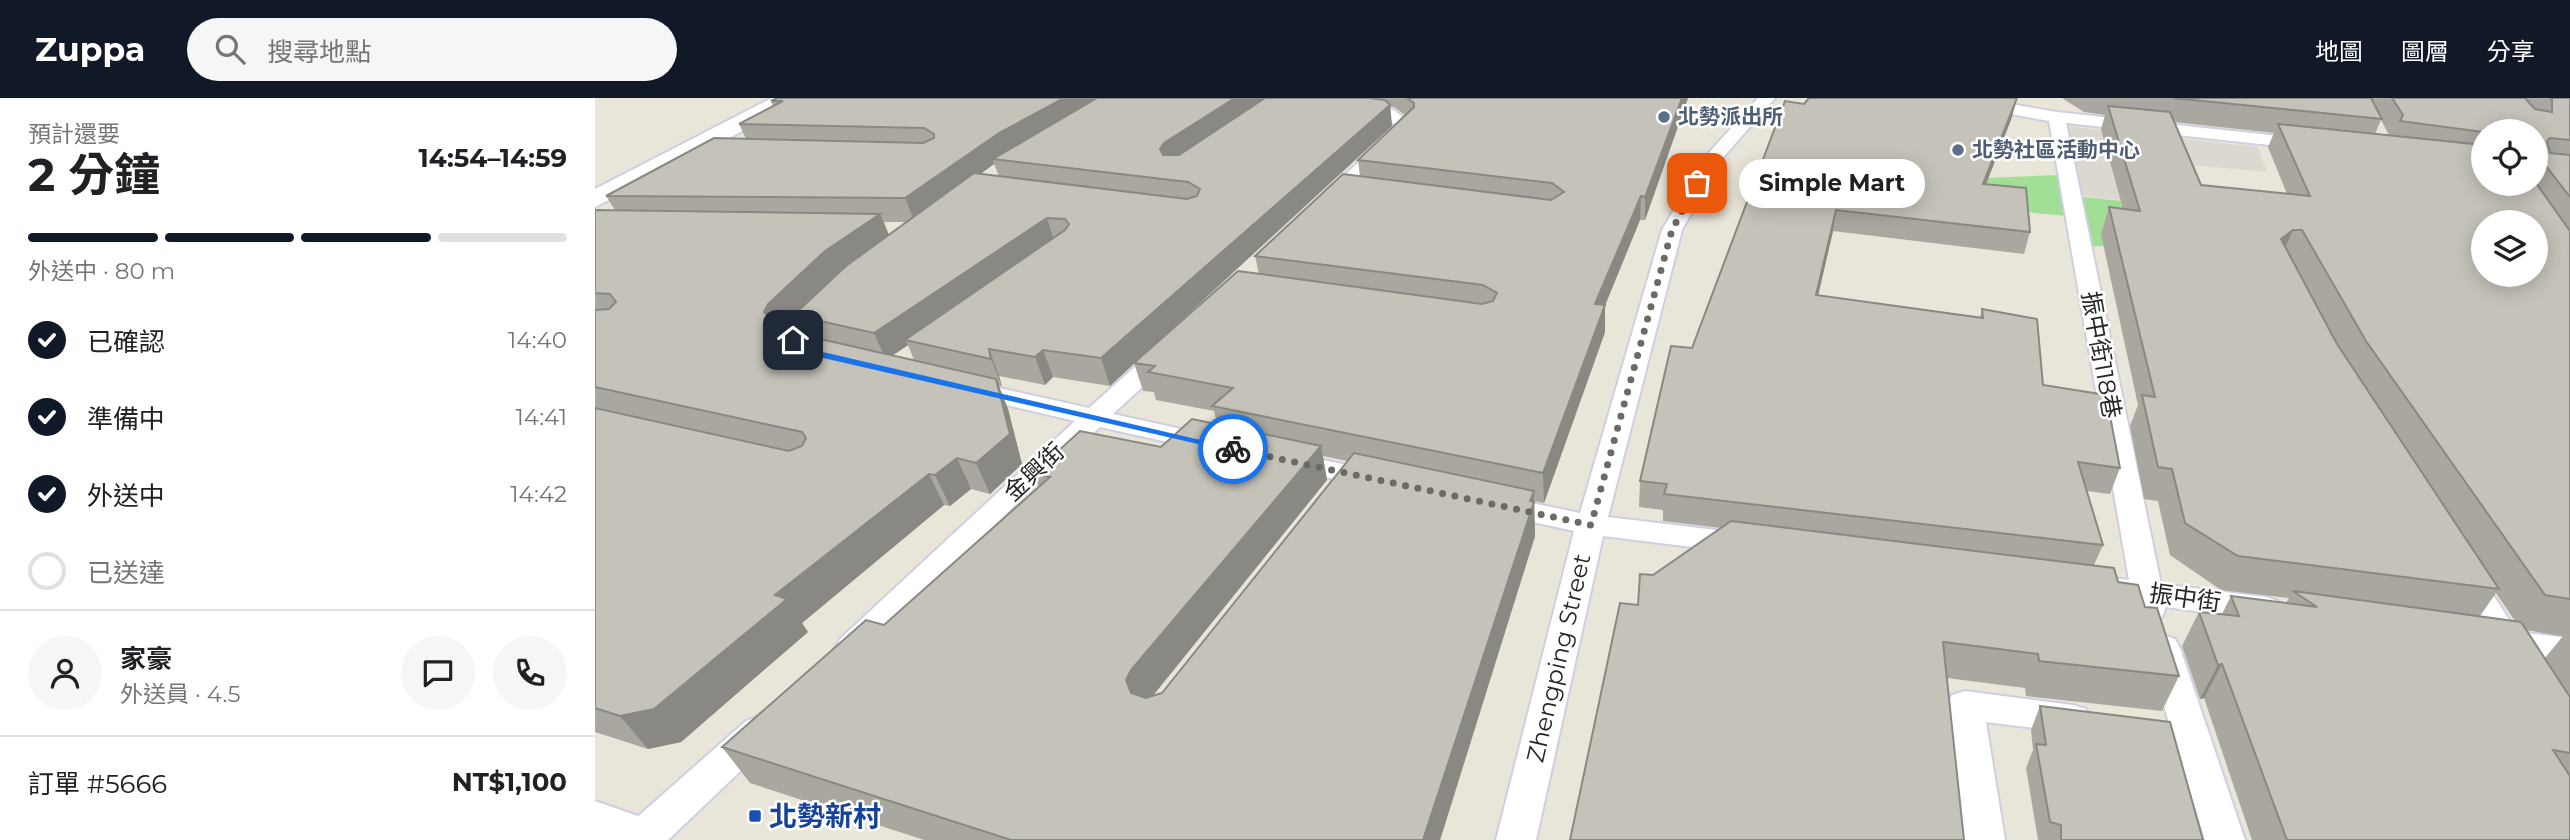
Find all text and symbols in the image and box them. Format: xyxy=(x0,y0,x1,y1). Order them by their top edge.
search box xyxy=(187,18,677,81)
text: Zuppa xyxy=(35,29,145,69)
icon: search xyxy=(211,30,249,68)
text: 搜尋地點 xyxy=(267,36,371,68)
text: 地圖 xyxy=(2315,37,2363,66)
text: 圖層 xyxy=(2401,37,2449,66)
text: 分享 xyxy=(2487,37,2535,66)
place label: 北勢派出所 xyxy=(1678,104,1783,129)
marker: 北勢派出所 xyxy=(1656,109,1672,125)
map controls xyxy=(2471,119,2548,287)
button: locate xyxy=(2471,119,2548,196)
text: 預計還要 xyxy=(28,120,120,148)
place label: 北勢社區活動中心 xyxy=(1972,137,2140,162)
text: 14:54–14:59 xyxy=(419,142,567,174)
marker: 北勢社區活動中心 xyxy=(1950,142,1966,158)
text: 2 分鐘 xyxy=(28,146,160,203)
pin xyxy=(1667,153,1727,213)
callout: Simple Mart xyxy=(1739,158,1925,208)
icon: bag xyxy=(1678,164,1716,202)
text: Simple Mart xyxy=(1759,169,1905,197)
button: layers xyxy=(2471,210,2548,287)
text: 外送中 · 80 m xyxy=(28,257,175,285)
street label: 振中街118巷 xyxy=(2076,289,2127,421)
pin xyxy=(763,310,823,370)
icon: check xyxy=(28,321,66,359)
icon: home xyxy=(774,321,812,359)
text: 已確認 xyxy=(87,326,165,358)
text: 14:40 xyxy=(508,326,567,354)
icon: check xyxy=(28,398,66,436)
text: 準備中 xyxy=(87,403,165,435)
text: 14:41 xyxy=(516,403,567,431)
courier xyxy=(1198,414,1268,484)
icon: bike xyxy=(1214,430,1252,468)
street label: 金興街 xyxy=(997,436,1070,507)
icon: check xyxy=(28,475,66,513)
text: 外送中 xyxy=(87,480,165,512)
text: 14:42 xyxy=(510,480,567,508)
street label: Zhengping Street xyxy=(1520,550,1597,765)
text: 已送達 xyxy=(87,557,165,589)
street label: 振中街 xyxy=(2147,578,2223,617)
button: person xyxy=(28,636,102,710)
button: chat xyxy=(401,636,475,710)
button: phone xyxy=(493,636,567,710)
text: 家豪 xyxy=(120,643,172,675)
text: 外送員 · 4.5 xyxy=(120,680,240,708)
text: NT$1,100 xyxy=(452,766,567,798)
text: 訂單 #5666 xyxy=(28,768,167,800)
place label: 北勢新村 xyxy=(769,799,881,833)
marker: 北勢新村 xyxy=(747,808,763,824)

